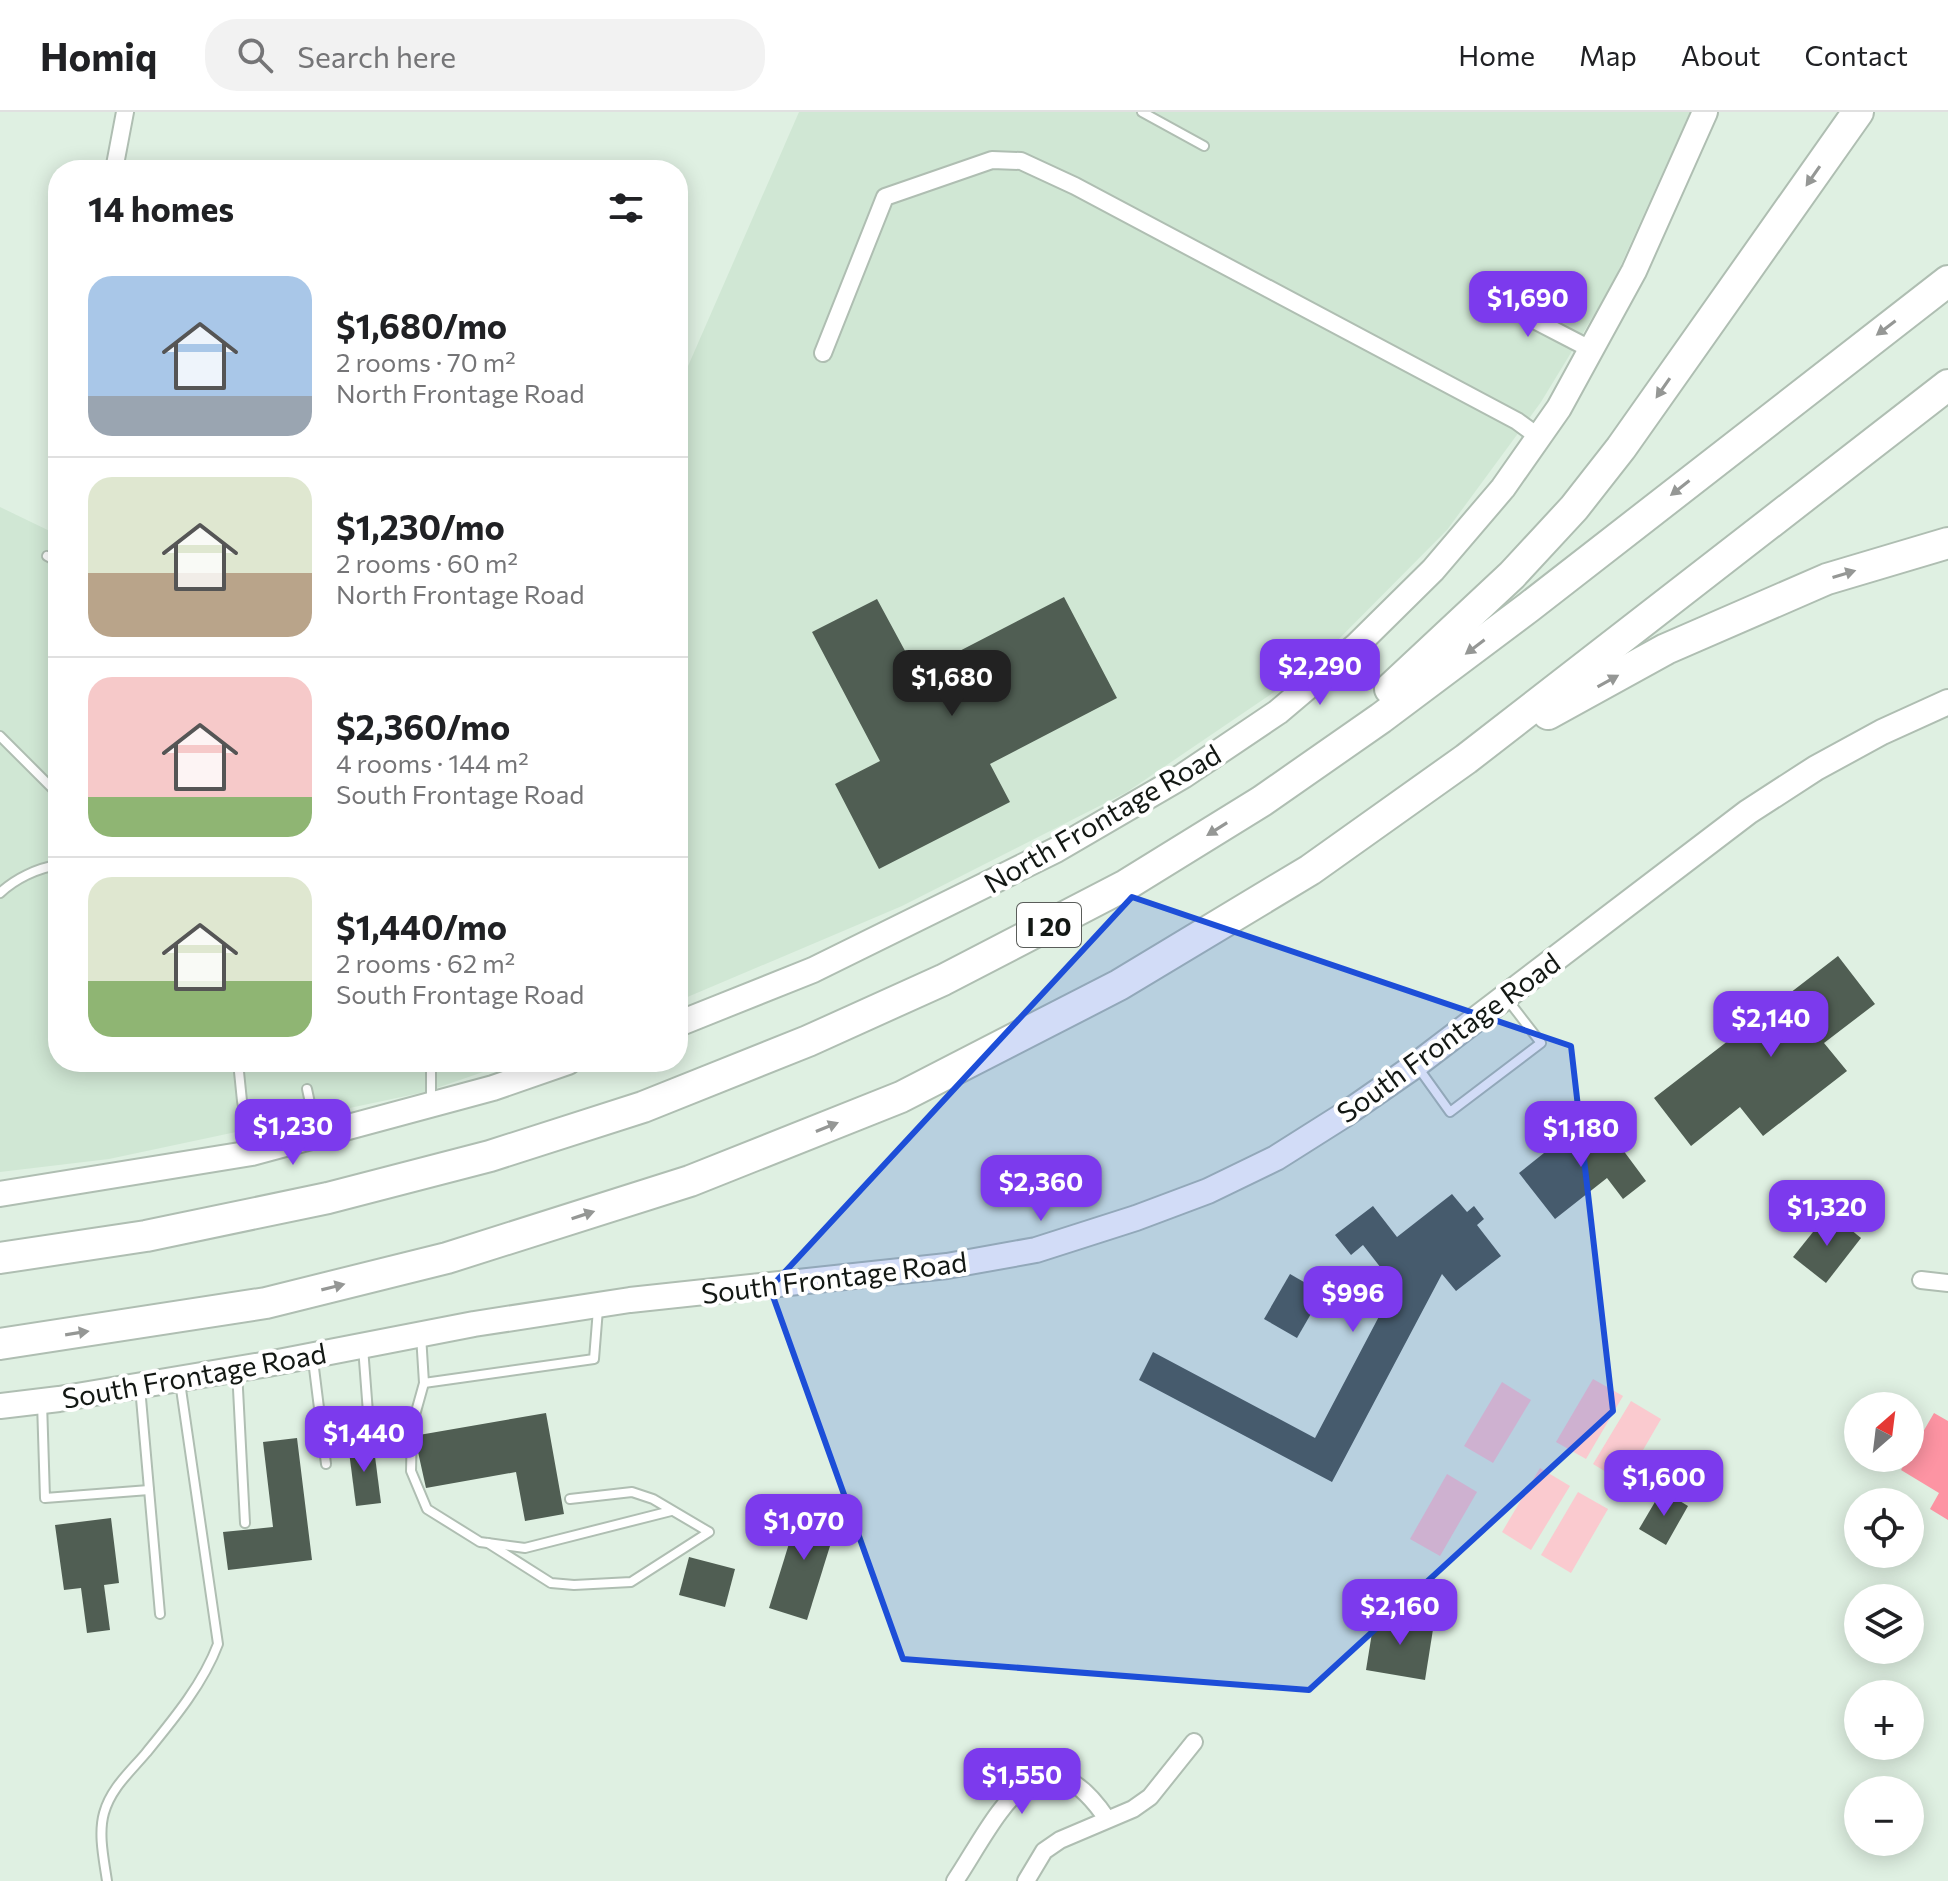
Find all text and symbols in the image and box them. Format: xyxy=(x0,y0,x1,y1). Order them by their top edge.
search box xyxy=(205,19,765,91)
text: Homiq xyxy=(40,32,157,79)
icon: search xyxy=(233,33,277,77)
text: Search here xyxy=(297,37,456,74)
text: Home xyxy=(1458,38,1535,72)
text: Map xyxy=(1579,38,1637,72)
text: About xyxy=(1681,38,1761,72)
text: Contact xyxy=(1805,38,1908,72)
one-way arrow xyxy=(1806,165,1821,186)
icon: filters xyxy=(604,186,648,230)
text: 14 homes xyxy=(88,187,234,229)
pin: $1,690 xyxy=(1463,271,1593,339)
text: $1,690 xyxy=(1487,281,1569,312)
text: $1,680/mo xyxy=(336,304,507,346)
icon: home xyxy=(152,308,248,404)
one-way arrow xyxy=(1876,320,1896,336)
text: 2 rooms · 70 m² xyxy=(336,346,516,377)
text: North Frontage Road xyxy=(336,377,584,408)
one-way arrow xyxy=(1656,378,1671,399)
one-way arrow xyxy=(1670,479,1690,495)
text: $1,230/mo xyxy=(336,505,505,547)
icon: home xyxy=(152,509,248,605)
text: 2 rooms · 60 m² xyxy=(336,547,518,578)
one-way arrow xyxy=(1833,567,1857,580)
text: North Frontage Road xyxy=(336,578,584,609)
pin: $2,290 xyxy=(1255,639,1385,707)
one-way arrow xyxy=(1465,639,1486,655)
text: $2,290 xyxy=(1278,649,1362,680)
pin: $1,680 xyxy=(887,650,1017,718)
text: $1,680 xyxy=(911,660,993,691)
one-way arrow xyxy=(1597,674,1619,688)
text: $2,360/mo xyxy=(336,705,510,747)
icon: home xyxy=(152,709,248,805)
street label: North Frontage Road xyxy=(978,736,1226,900)
text: 4 rooms · 144 m² xyxy=(336,747,529,778)
text: South Frontage Road xyxy=(336,778,584,809)
one-way arrow xyxy=(1206,822,1228,836)
road number: I 20 xyxy=(1017,903,1081,947)
text: $1,440/mo xyxy=(336,905,507,947)
icon: home xyxy=(152,909,248,1005)
street label: South Frontage Road xyxy=(1330,945,1566,1129)
text: 2 rooms · 62 m² xyxy=(336,947,515,978)
text: South Frontage Road xyxy=(336,978,584,1009)
pin: $2,140 xyxy=(1706,991,1836,1059)
text: $2,140 xyxy=(1731,1001,1811,1032)
pin: $1,230 xyxy=(228,1099,358,1167)
pin: $1,180 xyxy=(1516,1101,1646,1169)
text: $1,230 xyxy=(253,1109,333,1140)
text: $1,180 xyxy=(1543,1111,1619,1142)
one-way arrow xyxy=(815,1120,839,1133)
pin: $2,360 xyxy=(976,1155,1106,1223)
text: $2,360 xyxy=(999,1165,1083,1196)
pin: $1,320 xyxy=(1762,1180,1892,1248)
text: $1,320 xyxy=(1787,1190,1867,1221)
one-way arrow xyxy=(571,1208,595,1221)
street label: South Frontage Road xyxy=(699,1244,969,1310)
pin: $996 xyxy=(1306,1266,1400,1334)
text: $996 xyxy=(1321,1276,1385,1307)
one-way arrow xyxy=(320,1280,345,1292)
one-way arrow xyxy=(65,1327,90,1339)
street label: South Frontage Road xyxy=(59,1335,329,1415)
north arrow xyxy=(1844,1392,1924,1472)
map controls xyxy=(1844,1392,1924,1856)
pin: $1,440 xyxy=(299,1406,429,1474)
text: $1,440 xyxy=(323,1416,405,1447)
pin: $1,600 xyxy=(1599,1450,1729,1518)
text: $1,600 xyxy=(1622,1460,1706,1491)
button: locate xyxy=(1844,1488,1924,1568)
pin: $1,070 xyxy=(739,1494,869,1562)
text: $1,070 xyxy=(763,1504,845,1535)
pin: $2,160 xyxy=(1335,1579,1465,1647)
button: layers xyxy=(1844,1584,1924,1664)
text: $2,160 xyxy=(1360,1589,1440,1620)
button: + xyxy=(1844,1680,1924,1760)
pin: $1,550 xyxy=(957,1748,1087,1816)
text: $1,550 xyxy=(982,1758,1062,1789)
button: − xyxy=(1844,1776,1924,1856)

